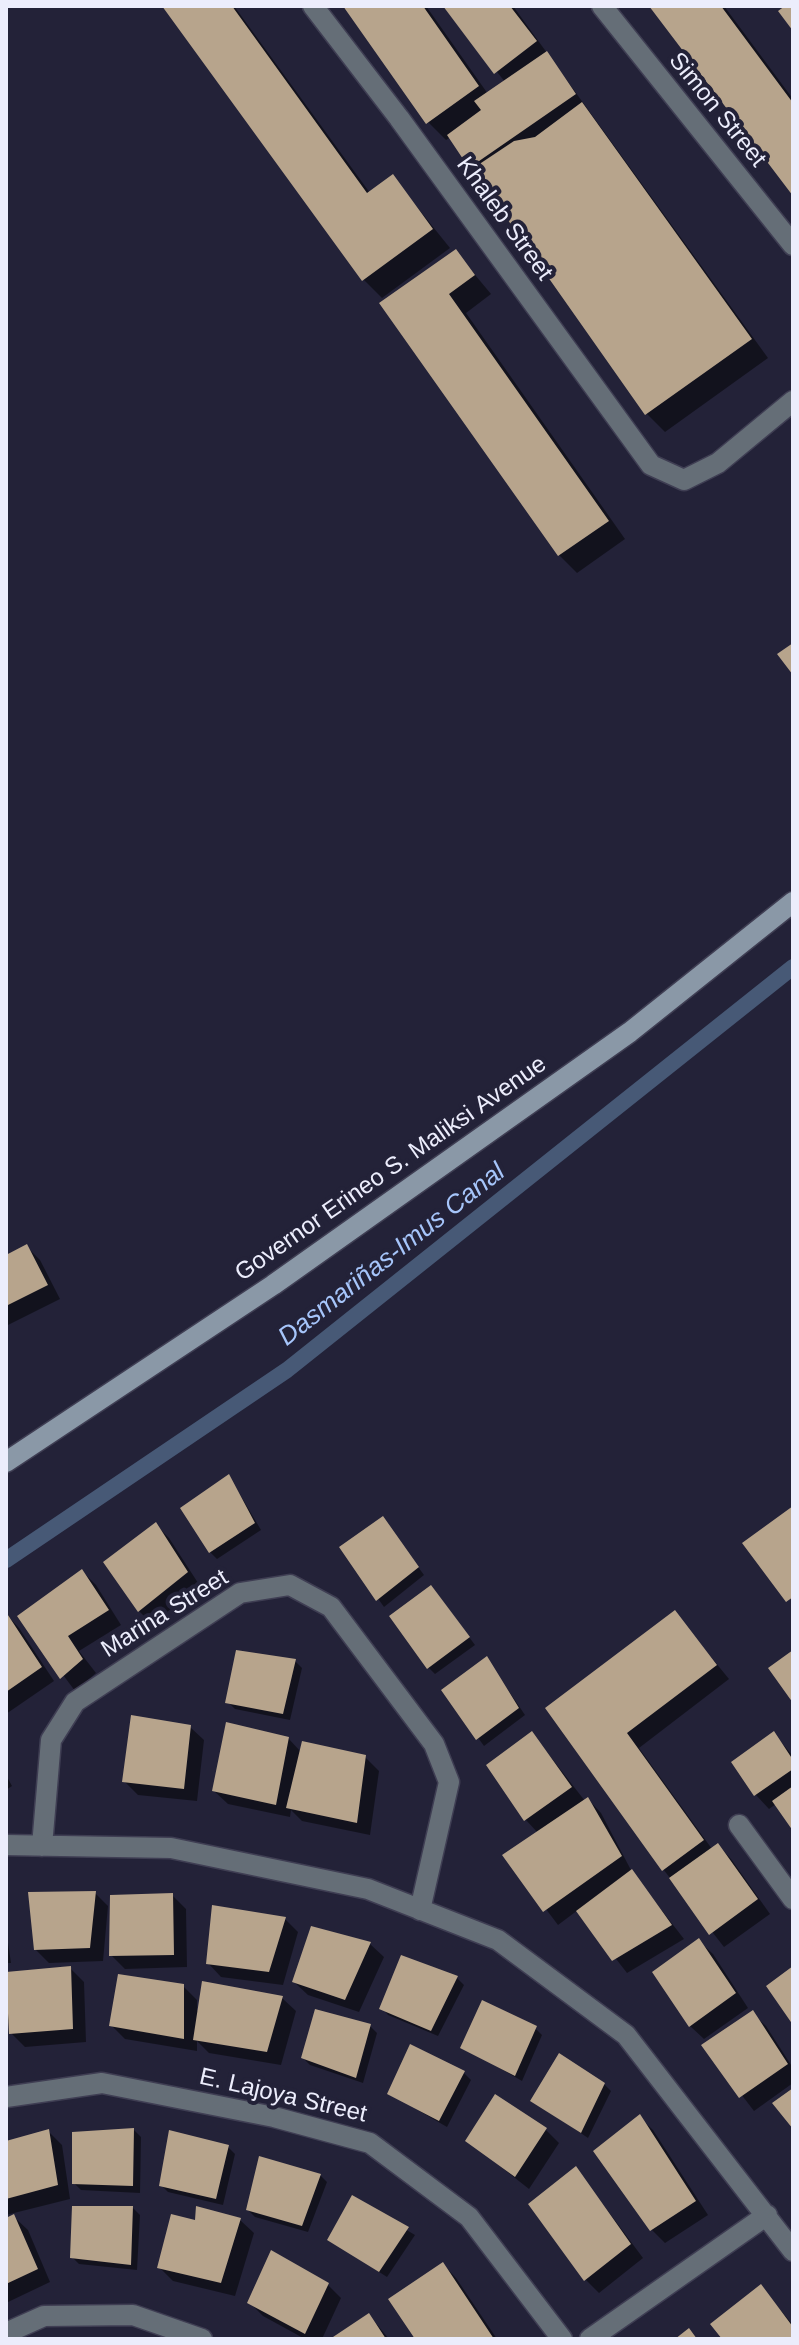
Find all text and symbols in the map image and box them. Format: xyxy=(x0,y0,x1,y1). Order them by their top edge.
street label: Simon Street xyxy=(662,47,772,173)
street label: Khaleb Street xyxy=(450,152,558,286)
street label: Governor Erineo S. Maliksi Avenue xyxy=(230,1050,552,1288)
water label: Dasmariñas-Imus Canal xyxy=(273,1157,511,1353)
street label: Marina Street xyxy=(96,1564,234,1664)
street label: E. Lajoya Street xyxy=(197,2063,369,2129)

